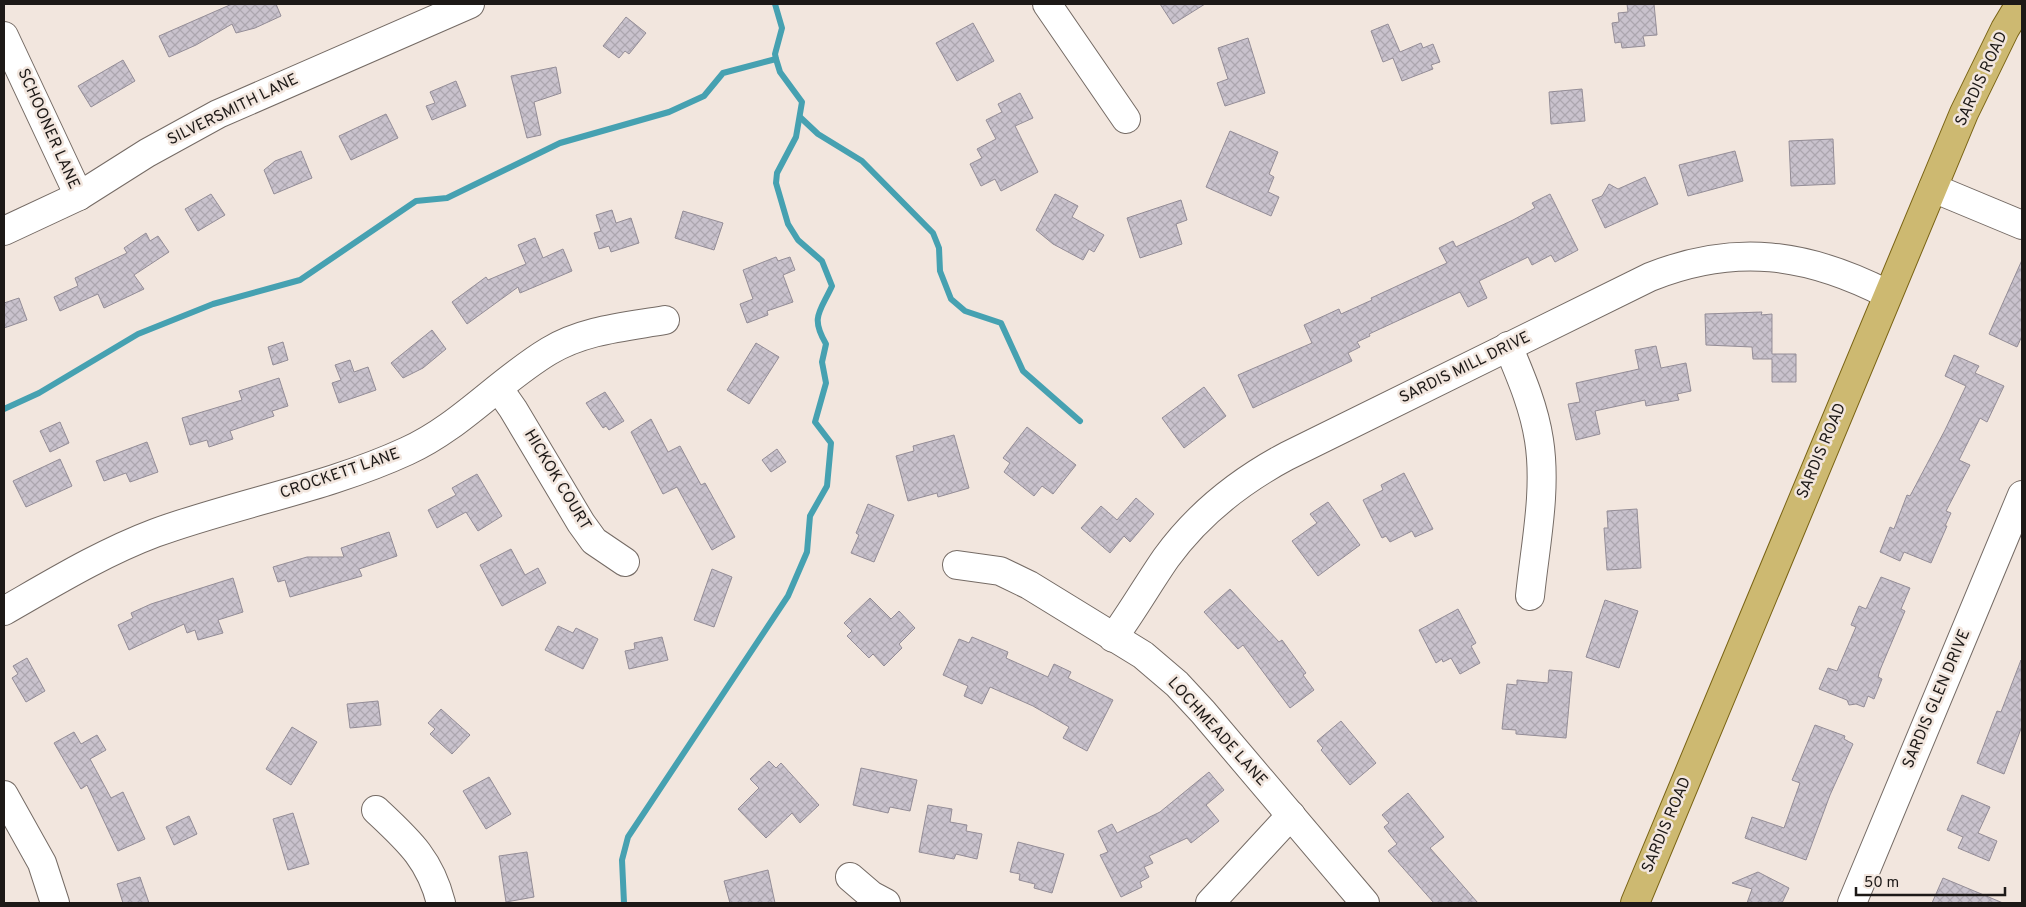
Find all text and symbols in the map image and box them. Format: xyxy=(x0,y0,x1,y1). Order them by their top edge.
street label: SARDIS ROAD xyxy=(1951,29,2013,129)
street label: SCHOONER LANE xyxy=(12,66,84,192)
street label: SILVERSMITH LANE xyxy=(164,70,302,150)
street label: SARDIS MILL DRIVE xyxy=(1396,328,1534,408)
street label: SARDIS ROAD xyxy=(1793,400,1851,502)
street label: HICKOK COURT xyxy=(519,426,595,534)
street label: CROCKETT LANE xyxy=(277,444,403,504)
street label: SARDIS GLEN DRIVE xyxy=(1899,626,1975,772)
street label: LOCHMEADE LANE xyxy=(1163,673,1271,791)
street label: SARDIS ROAD xyxy=(1638,774,1696,876)
scale bar xyxy=(1856,864,2005,896)
text: 50 m xyxy=(1864,874,1899,893)

